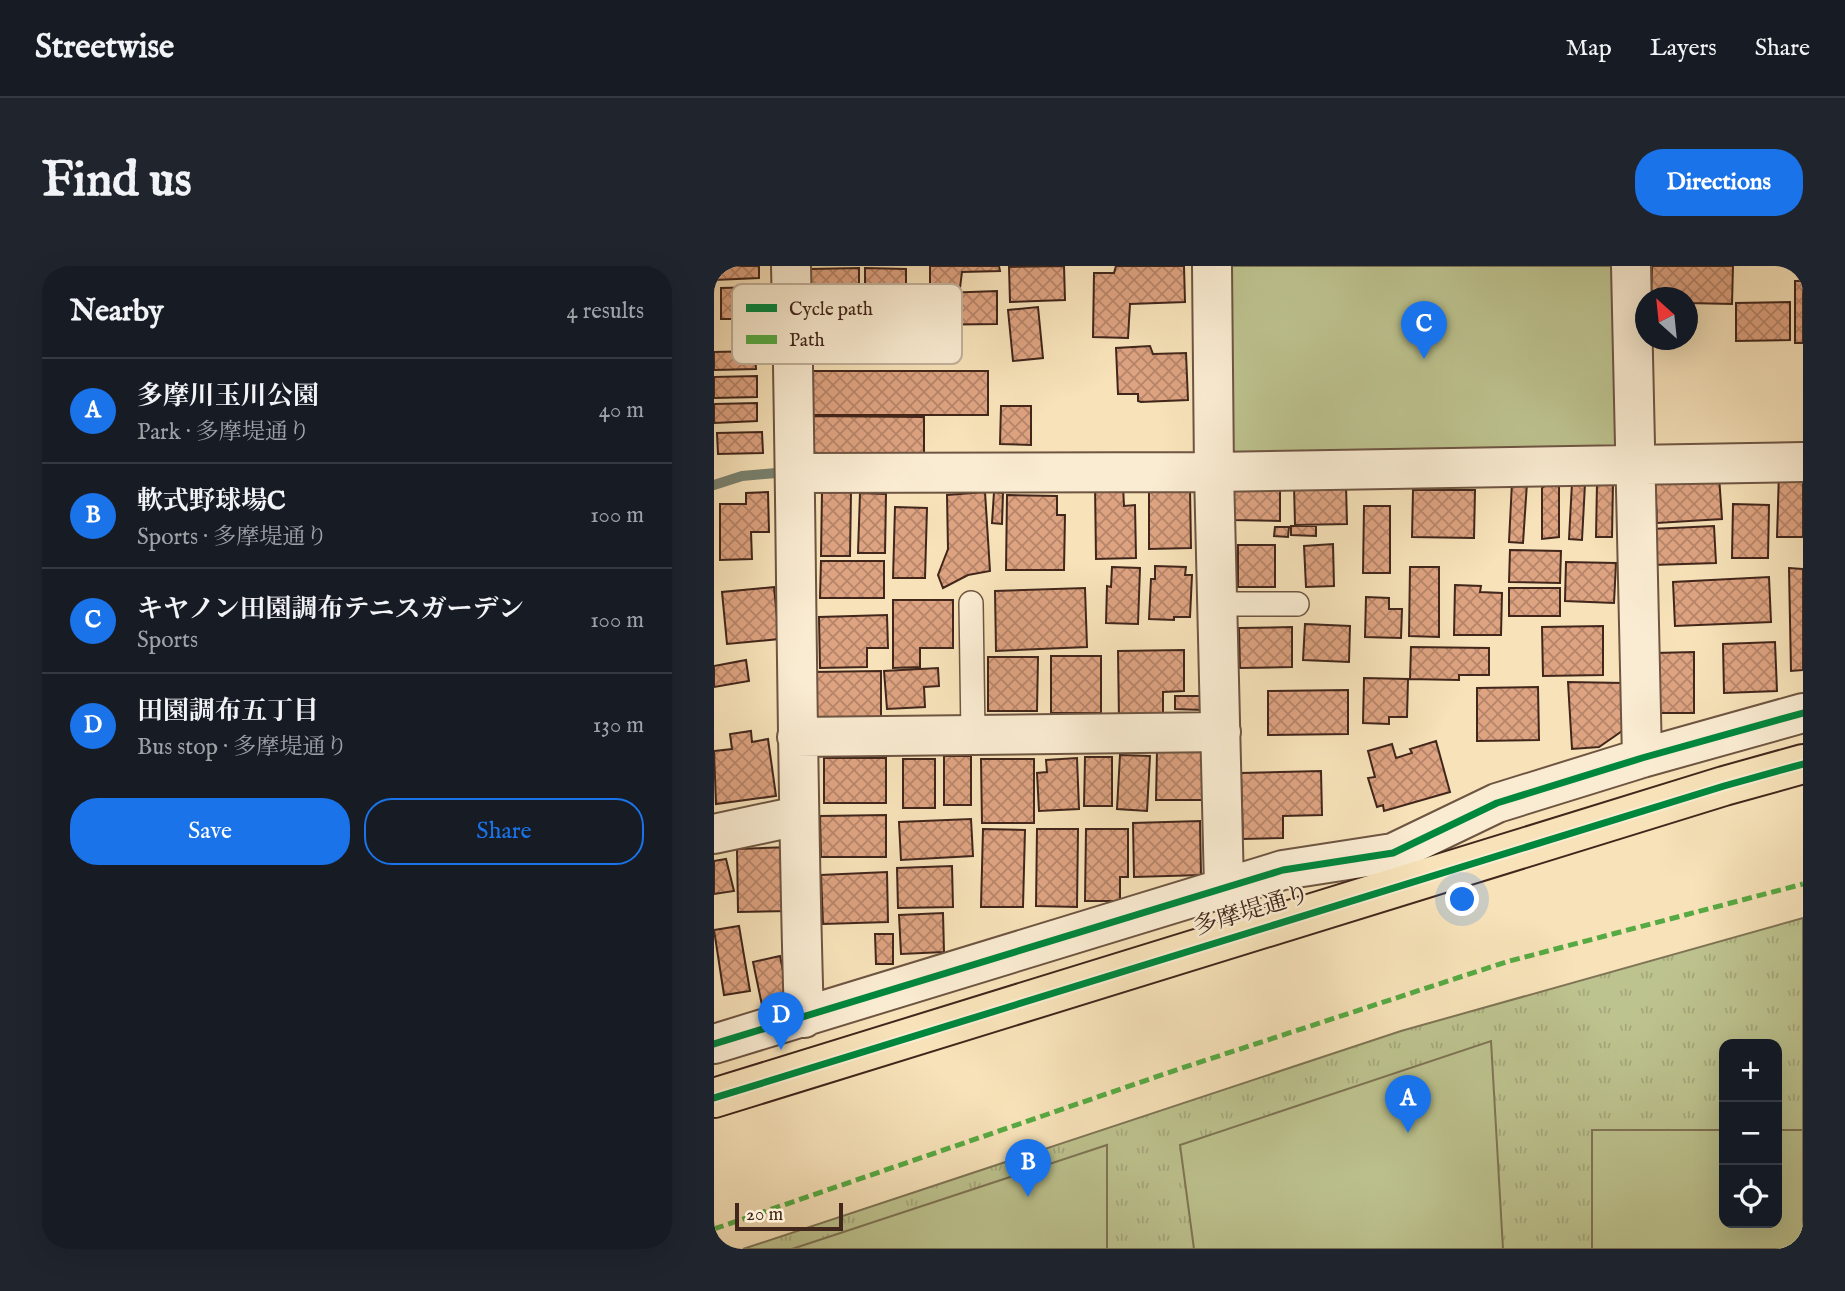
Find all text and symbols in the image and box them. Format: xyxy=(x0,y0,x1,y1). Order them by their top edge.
text: Streetwise xyxy=(35,27,174,69)
text: Map xyxy=(1566,33,1612,64)
text: Layers xyxy=(1650,33,1717,64)
text: Share xyxy=(1755,33,1810,64)
button: Directions xyxy=(1635,149,1803,216)
text: Find us xyxy=(42,151,192,213)
legend xyxy=(732,284,962,364)
north arrow xyxy=(1635,287,1698,350)
text: Nearby xyxy=(70,293,163,331)
text: 4 results xyxy=(566,297,644,326)
text: Cycle path xyxy=(789,298,873,322)
pin: C xyxy=(1401,301,1447,359)
text: Path xyxy=(789,329,825,353)
text: 多摩川玉川公園 xyxy=(137,380,319,413)
text: A xyxy=(85,396,101,425)
text: 40 m xyxy=(599,396,644,425)
text: Park · 多摩堤通り xyxy=(137,418,311,447)
text: 軟式野球場C xyxy=(137,485,286,518)
text: B xyxy=(85,501,101,530)
text: 100 m xyxy=(590,501,644,530)
text: Sports · 多摩堤通り xyxy=(137,523,328,552)
text: キヤノン田園調布テニスガーデン xyxy=(137,593,524,626)
text: C xyxy=(85,606,101,635)
text: 100 m xyxy=(590,606,644,635)
text: Sports xyxy=(137,626,198,655)
text: 田園調布五丁目 xyxy=(137,695,319,728)
text: D xyxy=(84,711,102,740)
text: 130 m xyxy=(593,711,644,740)
text: Bus stop · 多摩堤通り xyxy=(137,733,348,762)
button: Save xyxy=(70,798,350,865)
button: Share xyxy=(364,798,644,865)
street label: 多摩堤通り xyxy=(1190,879,1314,943)
your location xyxy=(1445,882,1479,916)
pin: D xyxy=(758,992,804,1050)
map controls xyxy=(1719,1039,1782,1228)
button: + xyxy=(1719,1039,1782,1102)
pin: A xyxy=(1385,1075,1431,1133)
button: − xyxy=(1719,1102,1782,1165)
pin: B xyxy=(1005,1139,1051,1197)
button: locate xyxy=(1719,1165,1782,1228)
scale bar xyxy=(735,1200,844,1232)
text: 20 m xyxy=(746,1203,783,1227)

